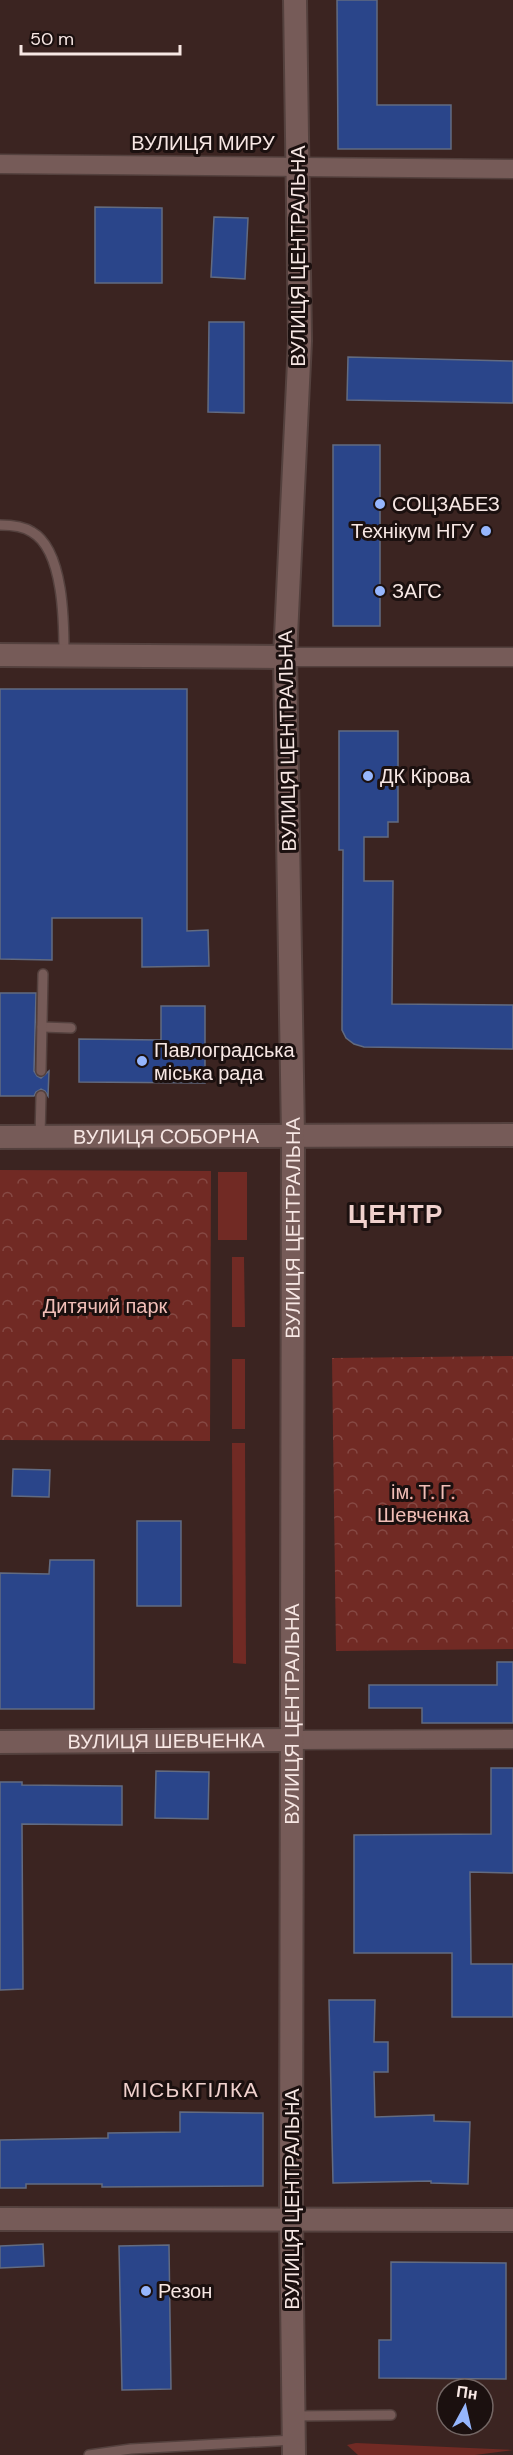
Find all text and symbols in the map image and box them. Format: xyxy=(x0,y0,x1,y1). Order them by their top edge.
scale bar xyxy=(21,18,180,56)
text: 50 m xyxy=(30,27,74,51)
street label: ВУЛИЦЯ МИРУ xyxy=(131,130,275,156)
street label: ВУЛИЦЯ ЦЕНТРАЛЬНА xyxy=(285,145,311,367)
place label: СОЦЗАБЕЗ xyxy=(392,491,500,517)
marker: СОЦЗАБЕЗ xyxy=(373,497,387,511)
place label: Технікум НГУ xyxy=(351,518,474,544)
marker: Технікум НГУ xyxy=(479,524,493,538)
place label: ЗАГС xyxy=(392,578,442,604)
marker: ЗАГС xyxy=(373,584,387,598)
street label: ВУЛИЦЯ ЦЕНТРАЛЬНА xyxy=(272,629,302,852)
place label: ДК Кірова xyxy=(380,763,471,789)
marker: ДК Кірова xyxy=(361,769,375,783)
place label: Павлоградська міська рада xyxy=(154,1037,296,1086)
marker: Павлоградська міська рада xyxy=(135,1054,149,1068)
street label: ВУЛИЦЯ ЦЕНТРАЛЬНА xyxy=(280,1116,306,1339)
street label: ВУЛИЦЯ СОБОРНА xyxy=(73,1123,260,1150)
district label: ЦЕНТР xyxy=(348,1197,444,1231)
park label: Дитячий парк xyxy=(43,1293,168,1319)
park label: ім. Т. Г. Шевченка xyxy=(377,1479,470,1528)
street label: ВУЛИЦЯ ЦЕНТРАЛЬНА xyxy=(279,1603,305,1825)
street label: ВУЛИЦЯ ШЕВЧЕНКА xyxy=(67,1727,265,1755)
district label: МІСЬКГІЛКА xyxy=(123,2076,259,2104)
street label: ВУЛИЦЯ ЦЕНТРАЛЬНА xyxy=(279,2088,305,2310)
place label: Резон xyxy=(158,2278,212,2304)
marker: Резон xyxy=(139,2284,153,2298)
north arrow xyxy=(435,2377,495,2437)
text: Пн xyxy=(455,2381,479,2405)

